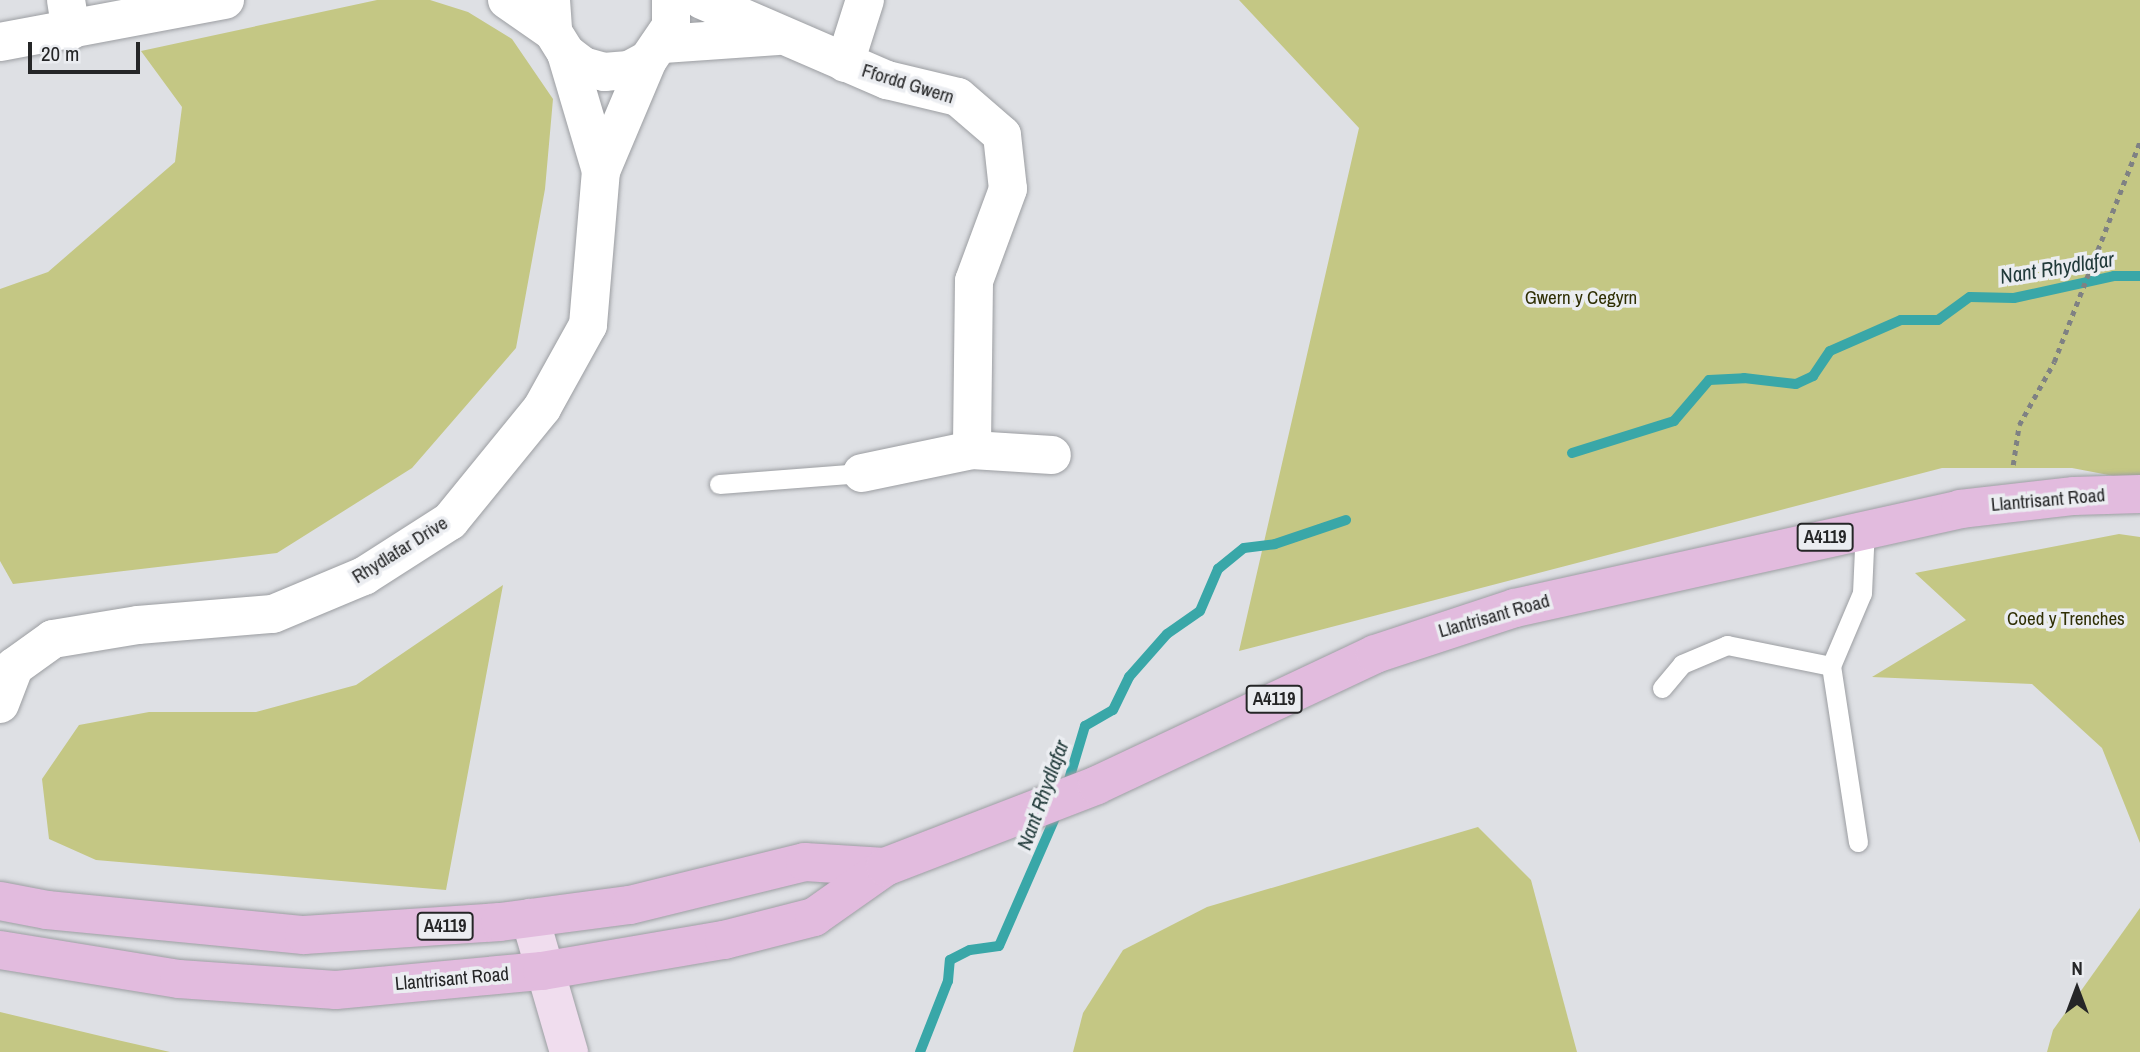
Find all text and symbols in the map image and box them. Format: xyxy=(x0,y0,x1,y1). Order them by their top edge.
scale bar xyxy=(32,28,144,72)
text: 20 m xyxy=(41,39,79,68)
street label: Ffordd Gwern xyxy=(859,59,957,109)
water label: Nant Rhydlafar xyxy=(1998,247,2116,289)
park label: Gwern y Cegyrn xyxy=(1525,287,1637,309)
street label: Llantrisant Road xyxy=(1990,484,2106,516)
street label: Rhydlafar Drive xyxy=(348,512,452,588)
road number: A4119 xyxy=(1795,522,1855,552)
street label: Llantrisant Road xyxy=(1436,589,1552,643)
park label: Coed y Trenches xyxy=(2007,608,2125,630)
road number: A4119 xyxy=(1244,684,1304,714)
water label: Nant Rhydlafar xyxy=(1012,737,1074,853)
road number: A4119 xyxy=(415,911,475,940)
north arrow xyxy=(2042,954,2112,1024)
text: N xyxy=(2071,955,2083,981)
street label: Llantrisant Road xyxy=(394,963,510,995)

